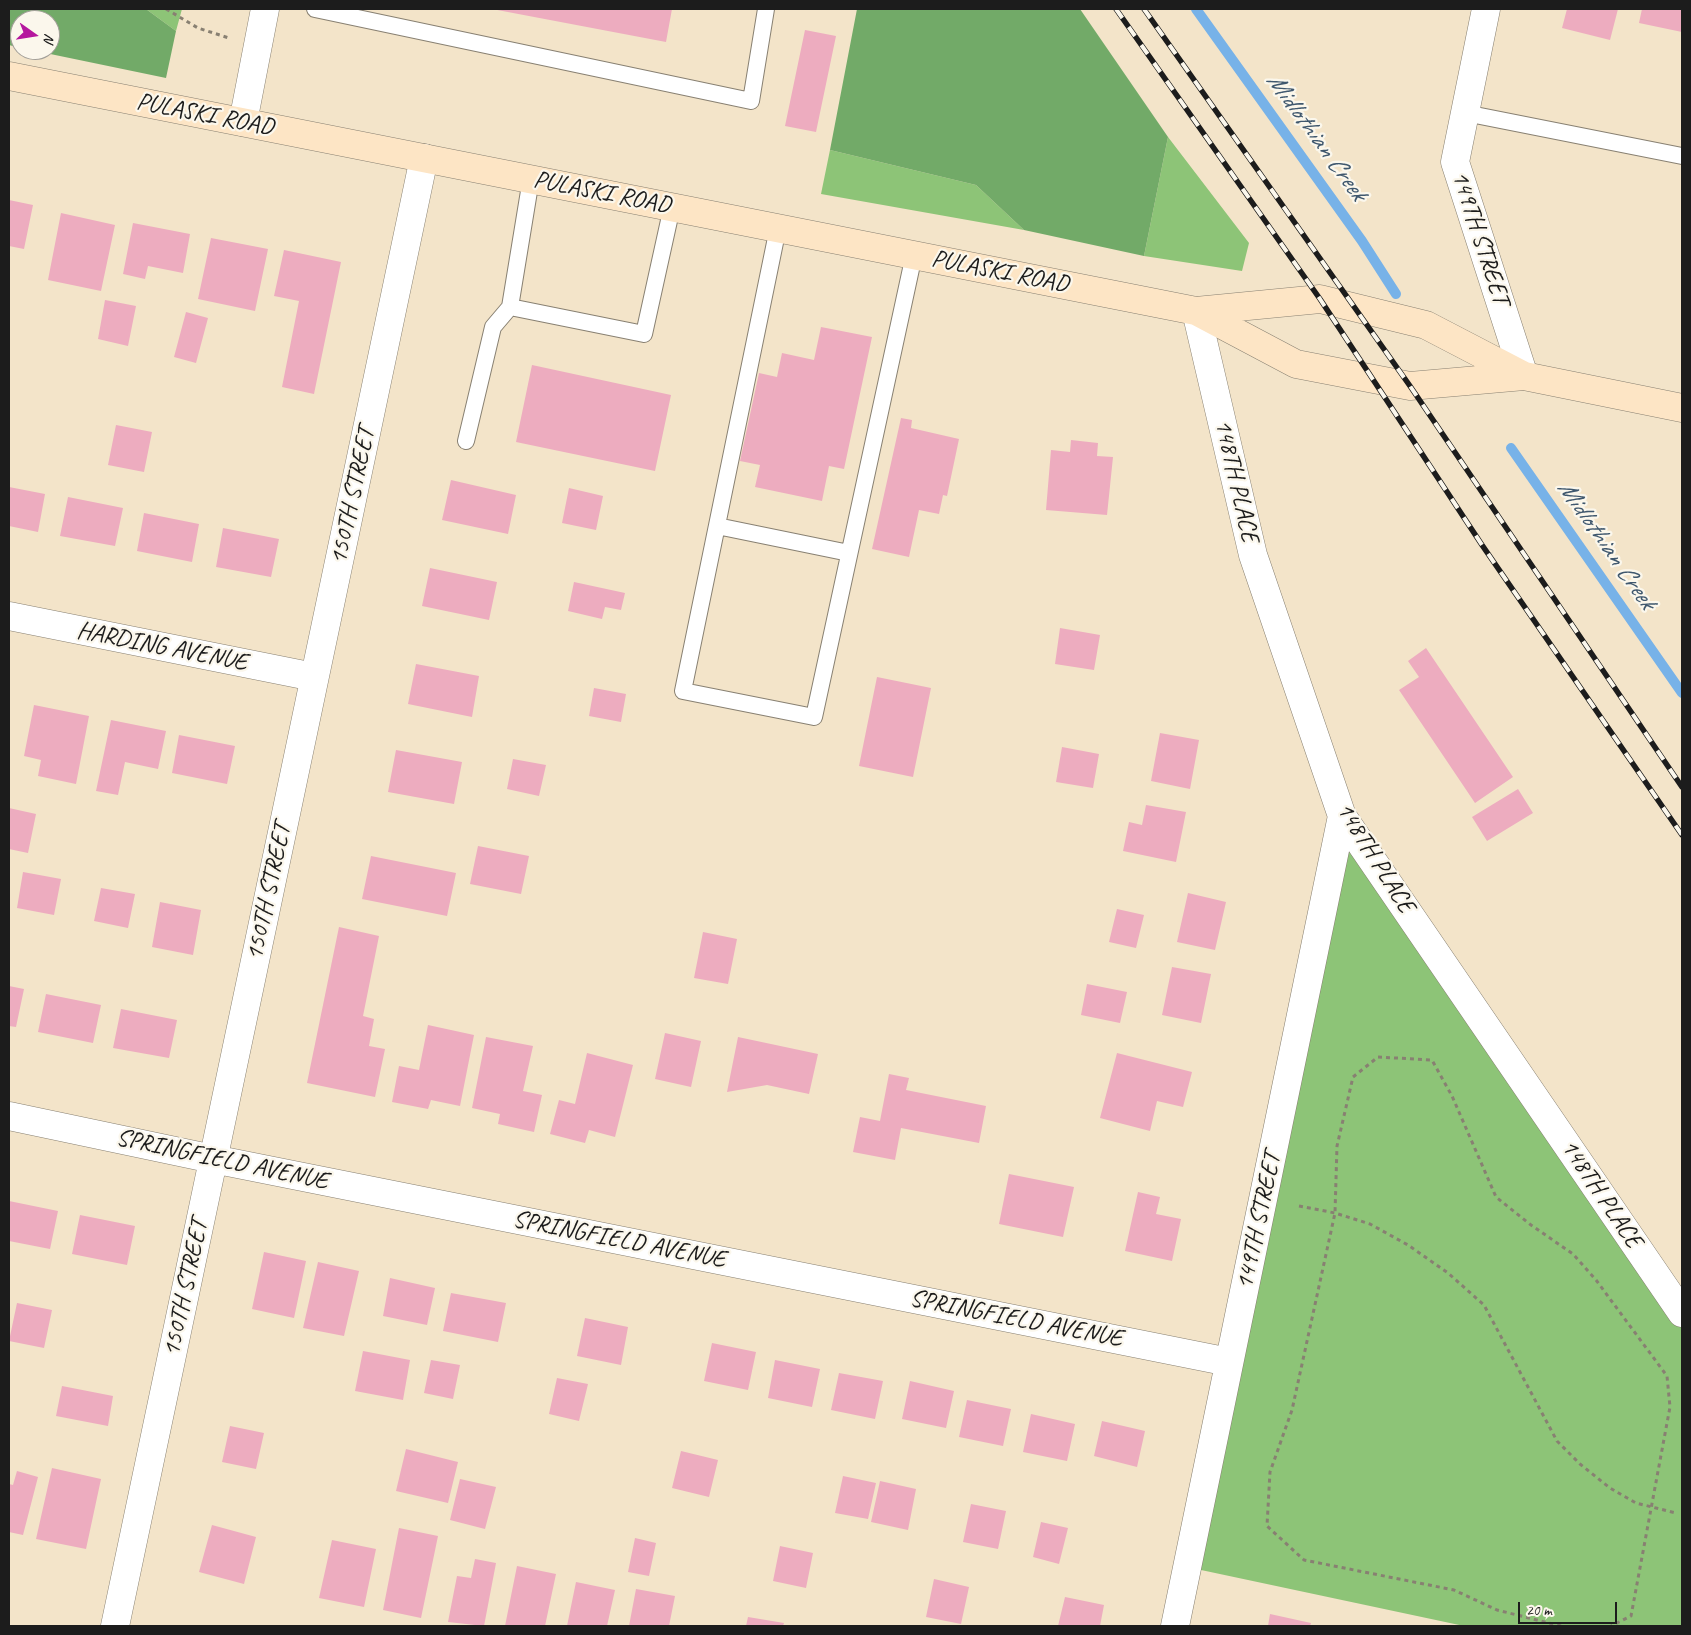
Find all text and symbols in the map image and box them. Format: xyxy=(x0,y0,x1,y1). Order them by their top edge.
north arrow xyxy=(10,10,60,60)
text: N xyxy=(40,32,58,44)
water label: Midlothian Creek xyxy=(1259,67,1373,207)
street label: PULASKI ROAD xyxy=(134,87,276,143)
street label: PULASKI ROAD xyxy=(531,165,673,221)
street label: 149TH STREET xyxy=(1444,167,1516,309)
street label: PULASKI ROAD xyxy=(929,244,1071,300)
street label: 148TH PLACE xyxy=(1207,417,1265,545)
street label: 150TH STREET xyxy=(324,425,382,567)
water label: Midlothian Creek xyxy=(1550,474,1662,616)
street label: HARDING AVENUE xyxy=(74,616,250,678)
street label: 148TH PLACE xyxy=(1329,797,1421,919)
street label: 150TH STREET xyxy=(240,821,298,963)
street label: SPRINGFIELD AVENUE xyxy=(113,1123,331,1197)
street label: 148TH PLACE xyxy=(1554,1134,1648,1254)
street label: 149TH STREET xyxy=(1230,1150,1288,1292)
street label: SPRINGFIELD AVENUE xyxy=(510,1205,728,1275)
street label: 150TH STREET xyxy=(157,1217,215,1359)
street label: SPRINGFIELD AVENUE xyxy=(907,1284,1125,1354)
scale bar xyxy=(1521,1592,1620,1624)
text: 20 m xyxy=(1526,1601,1552,1620)

